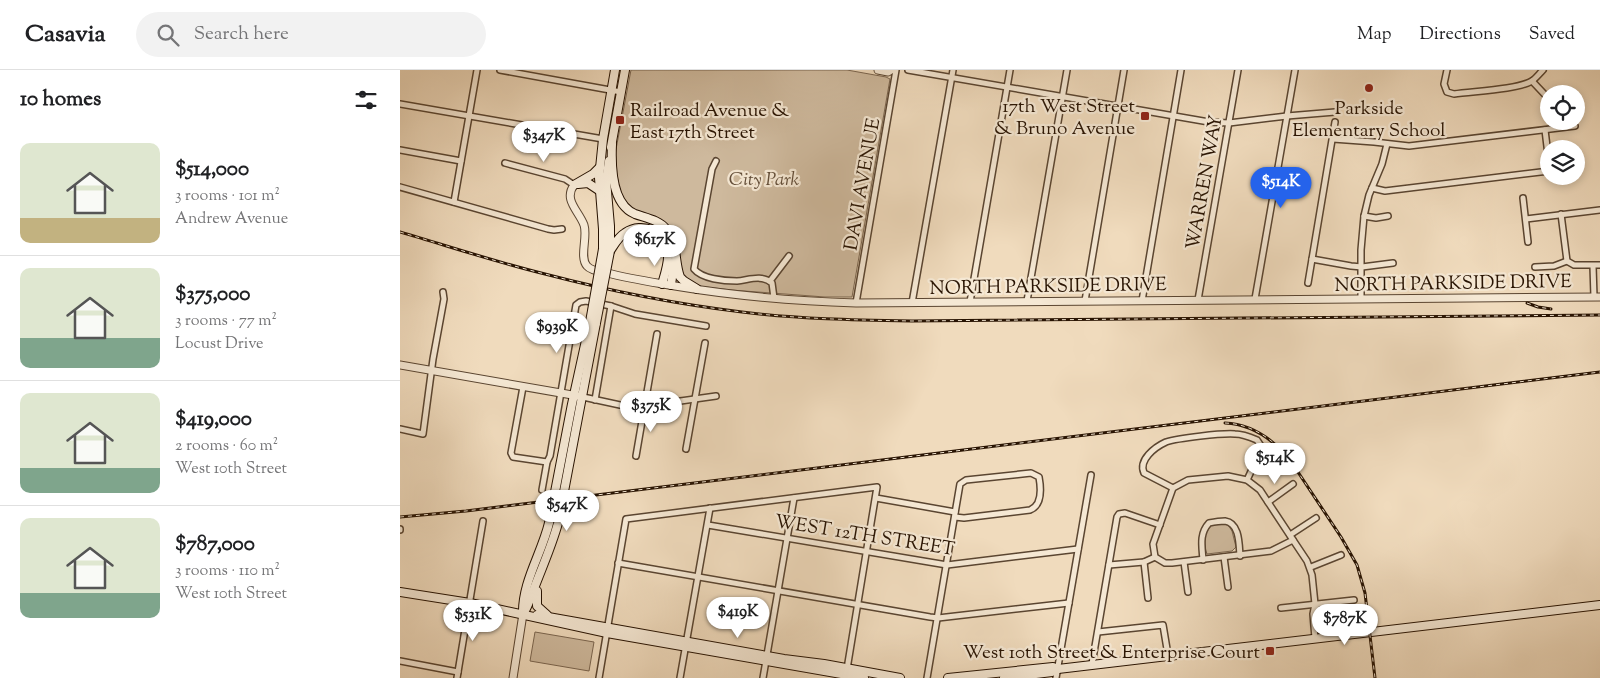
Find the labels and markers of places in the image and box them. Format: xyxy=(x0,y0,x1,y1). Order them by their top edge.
marker: Parkside Elementary School xyxy=(1363,82,1375,94)
place label: 17th West Street & Bruno Avenue xyxy=(994,94,1135,143)
place label: Parkside Elementary School xyxy=(1292,96,1446,145)
place label: Railroad Avenue & East 17th Street xyxy=(630,98,789,147)
marker: 17th West Street & Bruno Avenue xyxy=(1139,110,1151,122)
marker: Railroad Avenue & East 17th Street xyxy=(614,114,626,126)
pin: $347K xyxy=(509,121,579,163)
pin: $514K xyxy=(1246,166,1316,209)
pin: $617K xyxy=(620,224,690,267)
pin: $939K xyxy=(522,312,592,354)
pin: $375K xyxy=(616,390,686,433)
pin: $514K xyxy=(1240,442,1310,485)
pin: $547K xyxy=(532,490,602,532)
pin: $419K xyxy=(703,596,773,639)
pin: $531K xyxy=(438,600,508,642)
pin: $787K xyxy=(1310,604,1380,646)
place label: West 10th Street & Enterprise Court xyxy=(963,640,1260,667)
marker: West 10th Street & Enterprise Court xyxy=(1264,645,1276,657)

